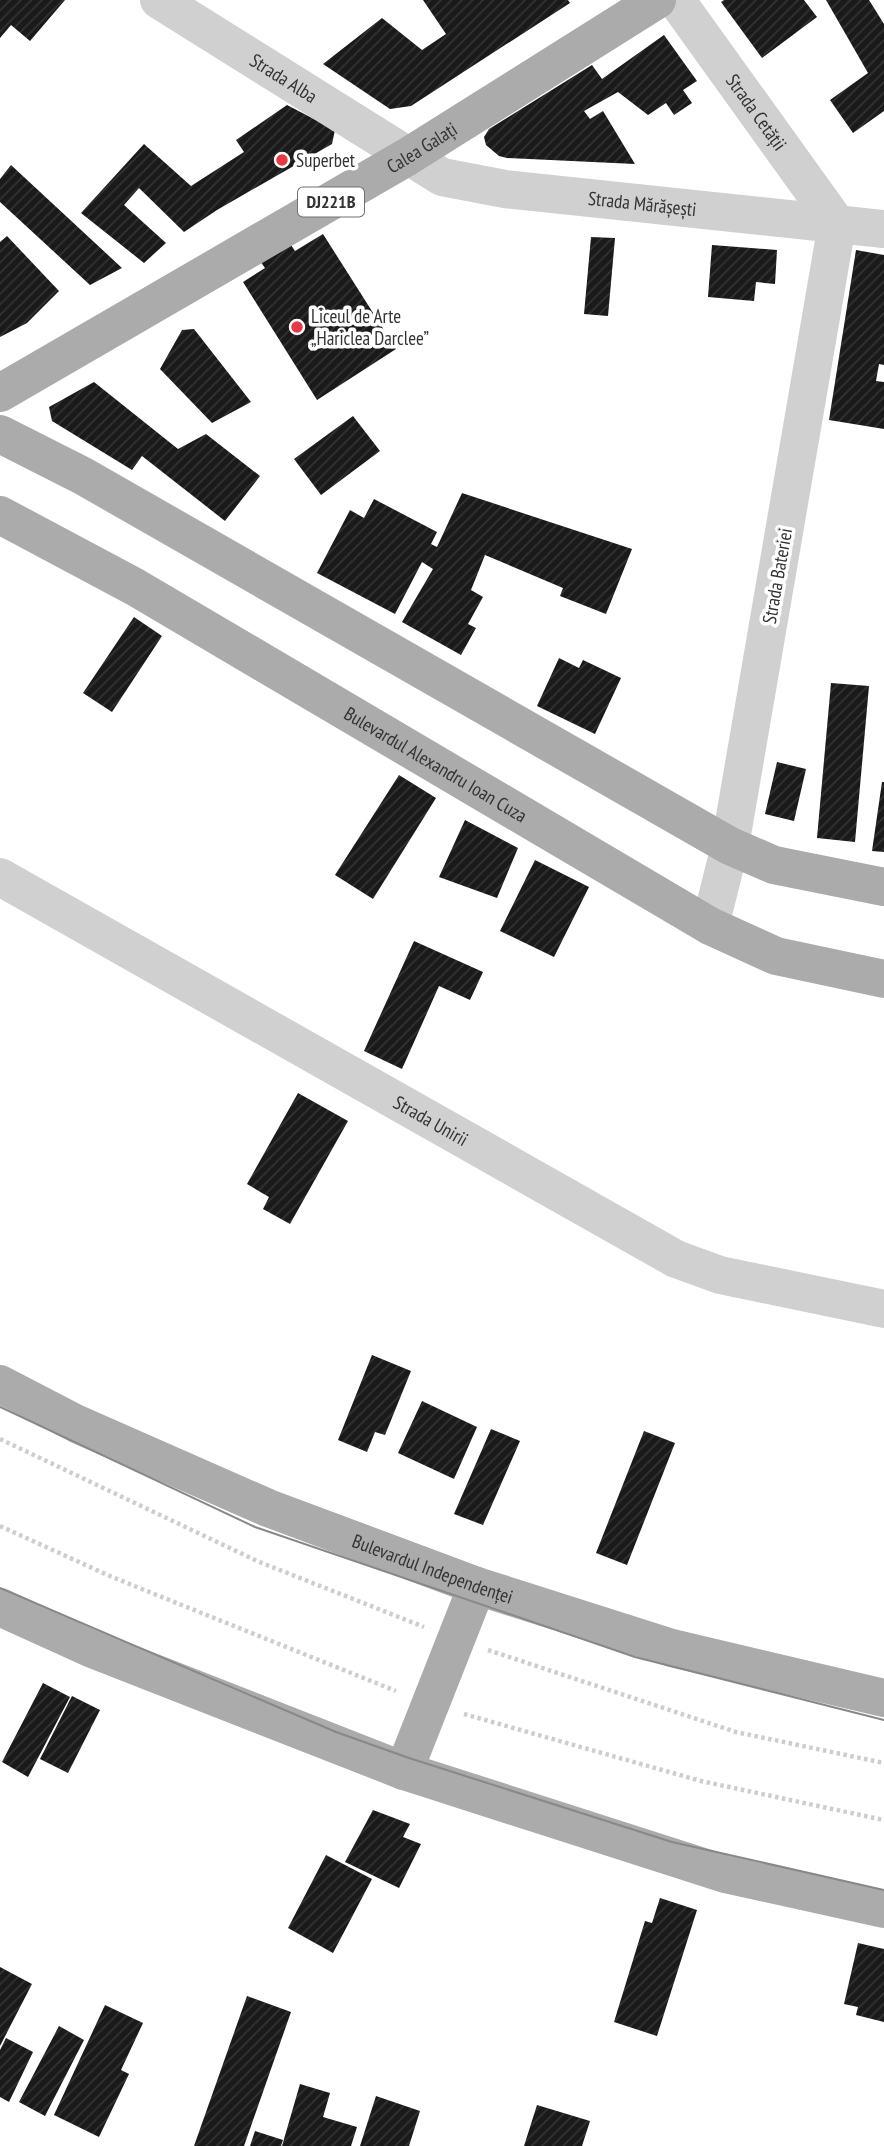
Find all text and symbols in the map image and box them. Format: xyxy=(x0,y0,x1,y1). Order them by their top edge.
street label: Strada Alba xyxy=(246,48,322,108)
street label: Strada Cetății xyxy=(721,69,792,155)
street label: Calea Galați xyxy=(382,117,461,178)
place label: Superbet xyxy=(296,148,356,172)
marker: Superbet xyxy=(274,152,290,168)
street label: Strada Mărășești xyxy=(587,186,698,221)
road number: DJ221B xyxy=(298,188,364,216)
place label: Liceul de Arte „Hariclea Darclee” xyxy=(311,304,429,350)
marker: Liceul de Arte „Hariclea Darclee” xyxy=(289,319,305,335)
street label: Strada Bateriei xyxy=(757,526,797,626)
street label: Bulevardul Alexandru Ioan Cuza xyxy=(340,701,531,827)
street label: Strada Unirii xyxy=(389,1090,473,1151)
street label: Bulevardul Independenței xyxy=(349,1529,516,1609)

